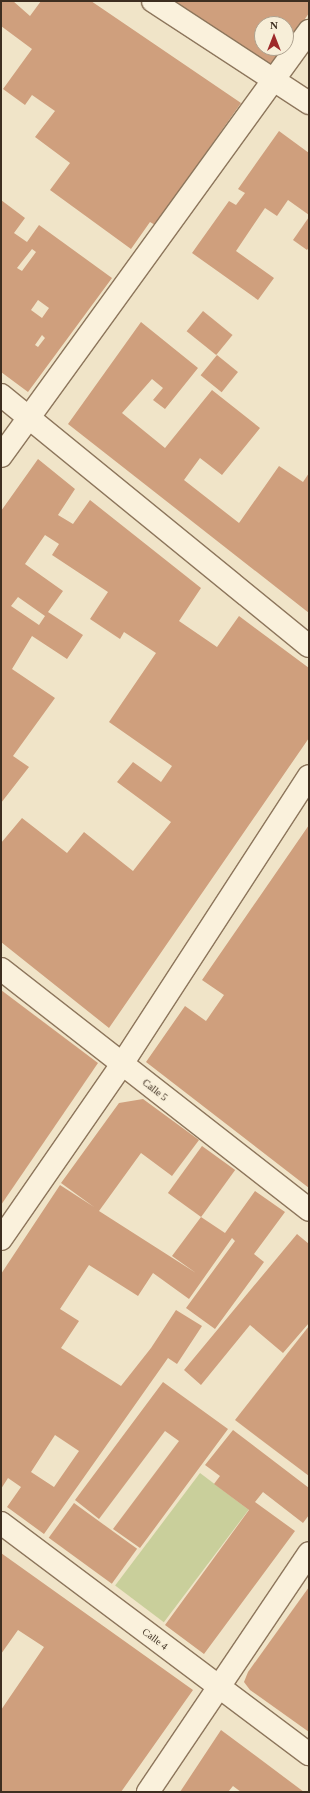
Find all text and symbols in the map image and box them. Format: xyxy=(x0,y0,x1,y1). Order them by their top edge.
north arrow xyxy=(254,16,294,56)
text: N xyxy=(270,19,278,31)
street label: Calle 5 xyxy=(140,1076,170,1104)
street label: Calle 4 xyxy=(140,1626,170,1652)

